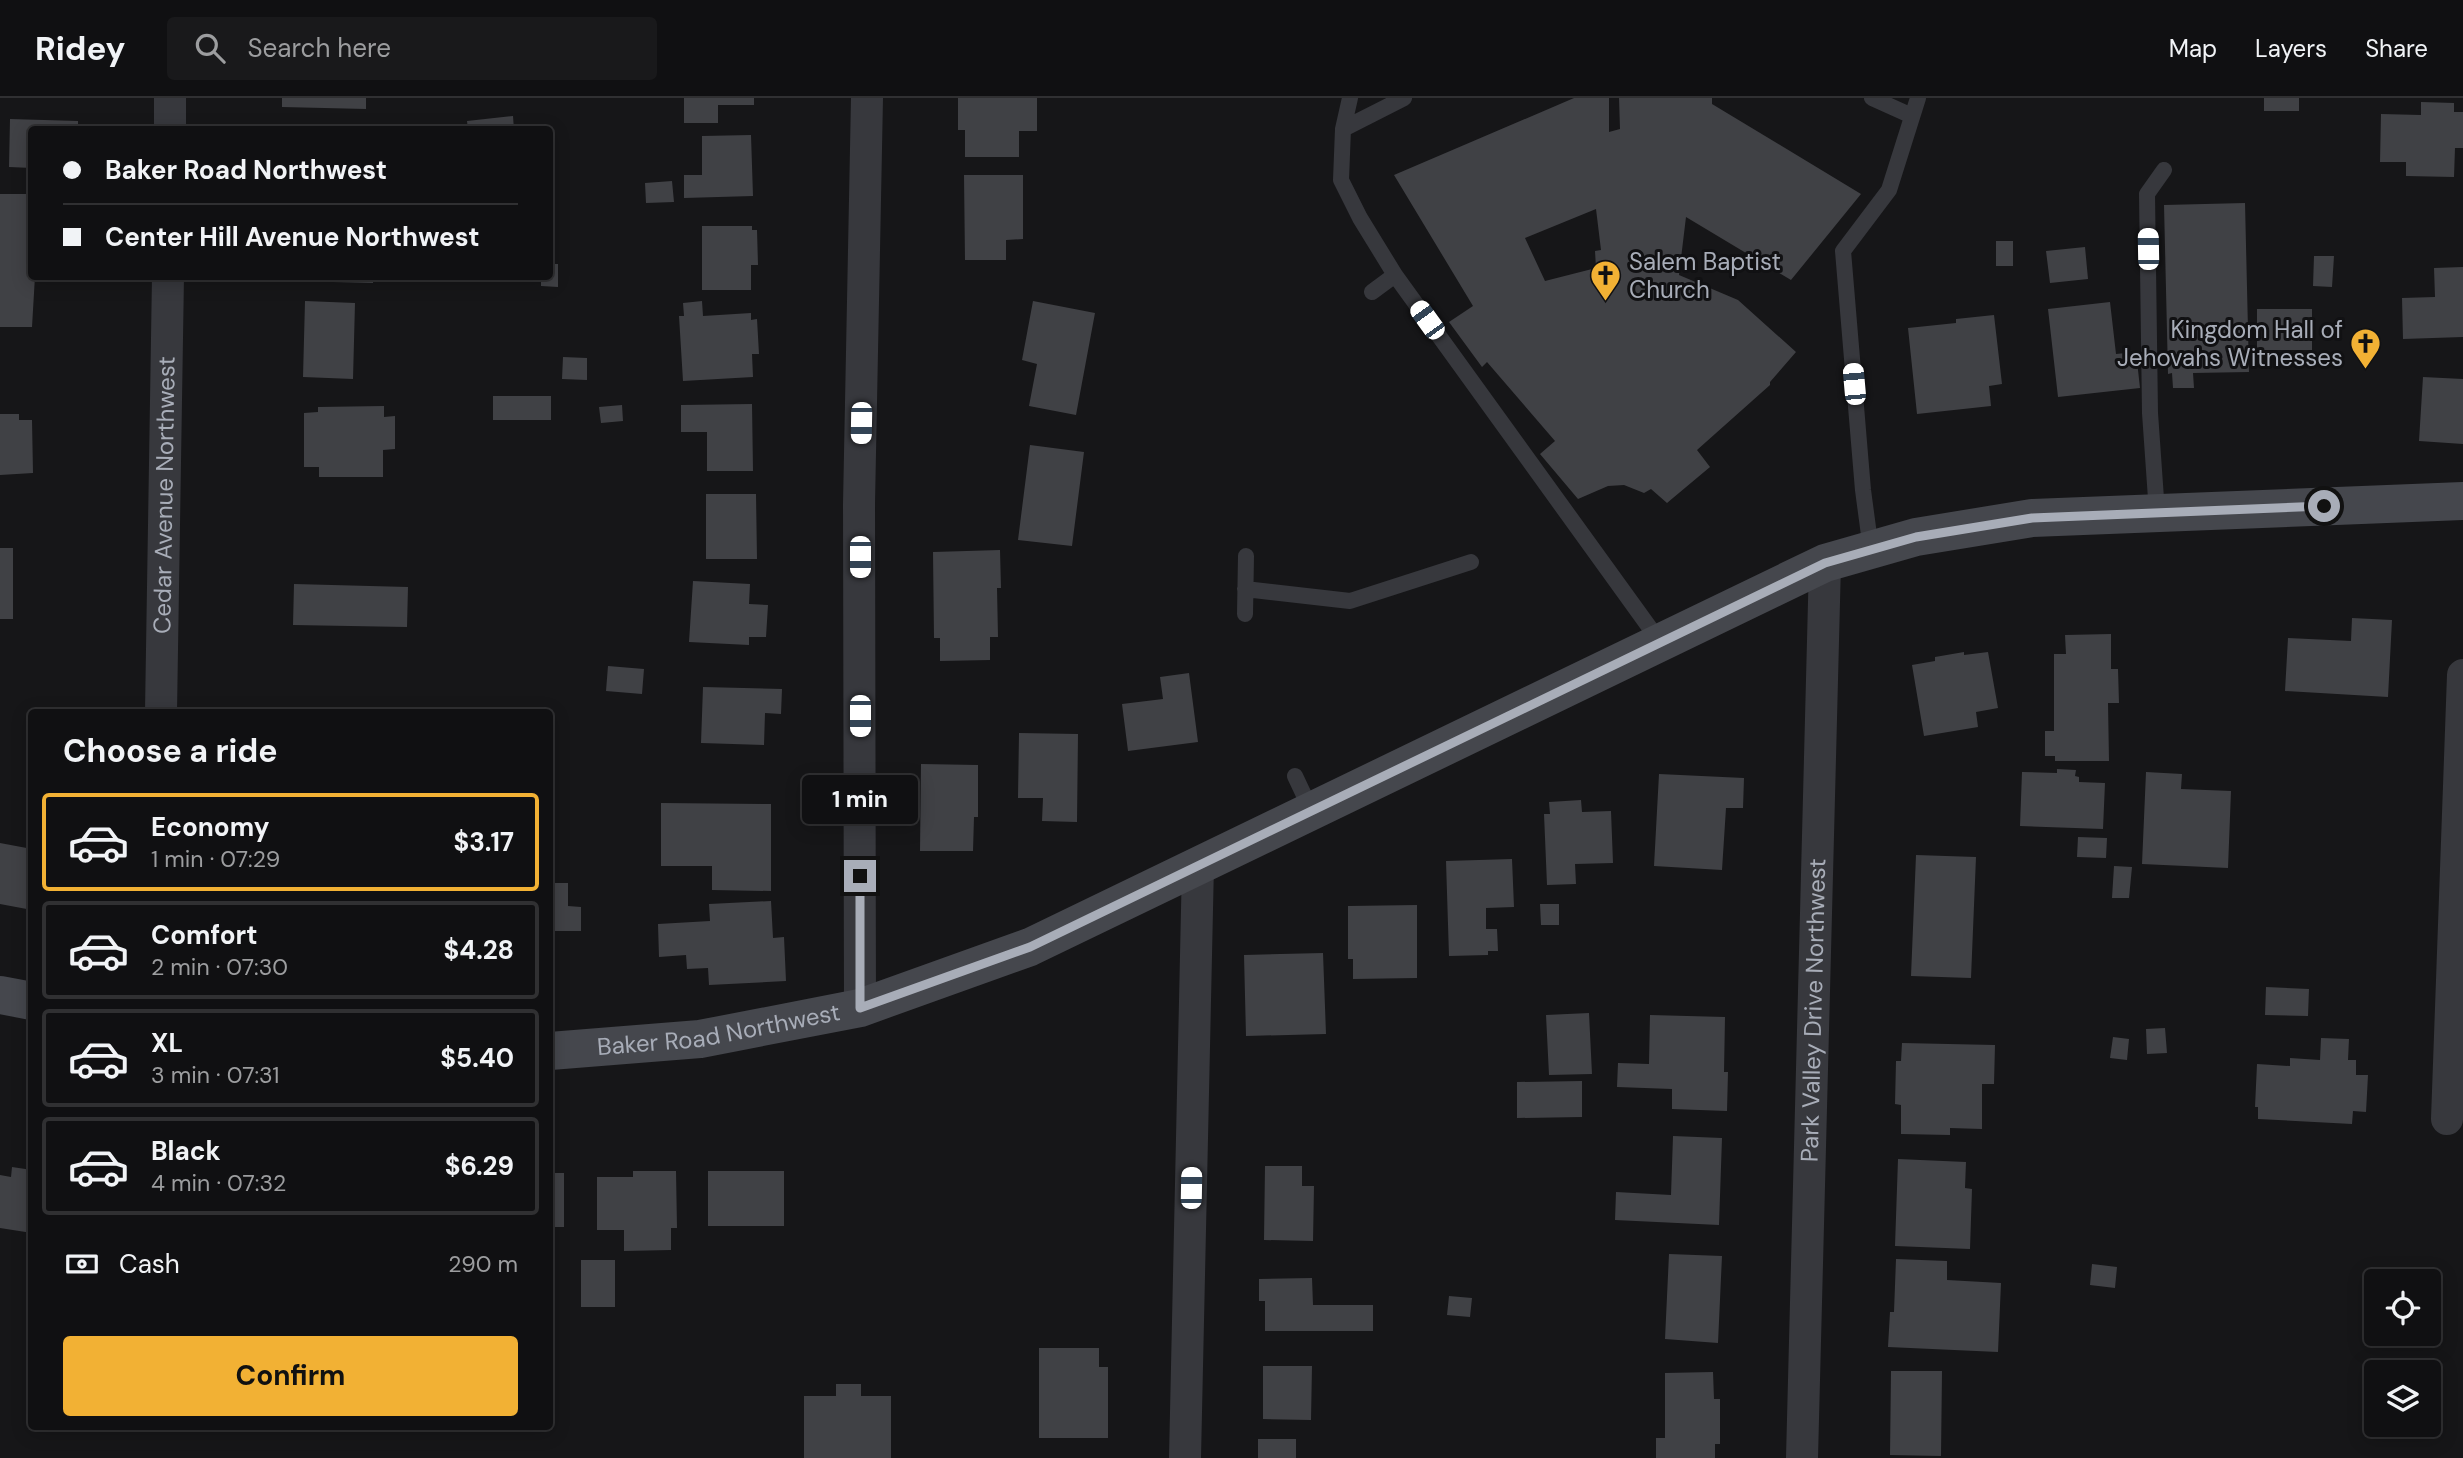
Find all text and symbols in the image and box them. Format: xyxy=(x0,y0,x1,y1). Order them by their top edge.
search box xyxy=(167,17,657,80)
text: Ridey xyxy=(35,27,125,70)
icon: search xyxy=(191,29,229,67)
text: Search here xyxy=(247,31,391,65)
text: Map xyxy=(2169,33,2217,64)
text: Layers xyxy=(2255,33,2327,64)
text: Share xyxy=(2365,33,2428,64)
text: Baker Road Northwest xyxy=(105,153,387,187)
text: Center Hill Avenue Northwest xyxy=(105,220,479,254)
car xyxy=(2138,228,2159,270)
place label: Salem Baptist Church xyxy=(1629,246,1781,305)
church icon: Salem Baptist Church xyxy=(1589,259,1623,303)
car xyxy=(1407,297,1448,343)
place label: Kingdom Hall of Jehovahs Witnesses xyxy=(2117,314,2343,373)
church icon: Kingdom Hall of Jehovahs Witnesses xyxy=(2349,327,2383,371)
street label: Cedar Avenue Northwest xyxy=(146,356,182,634)
car xyxy=(1842,362,1867,406)
car xyxy=(851,402,872,444)
route start xyxy=(2308,490,2340,522)
car xyxy=(850,536,871,578)
car xyxy=(850,695,871,737)
text: Choose a ride xyxy=(63,730,278,772)
callout: 1 min xyxy=(802,774,918,824)
text: 1 min xyxy=(832,784,888,814)
text: Economy xyxy=(151,810,269,844)
icon: car xyxy=(67,811,130,874)
text: $3.17 xyxy=(453,825,514,859)
text: 1 min · 07:29 xyxy=(151,844,280,874)
street label: Park Valley Drive Northwest xyxy=(1794,858,1832,1162)
route end xyxy=(844,860,876,892)
text: Comfort xyxy=(151,918,257,952)
icon: car xyxy=(67,919,130,982)
text: $4.28 xyxy=(444,933,514,967)
text: 2 min · 07:30 xyxy=(151,952,288,982)
street label: Baker Road Northwest xyxy=(596,996,842,1062)
text: XL xyxy=(151,1026,183,1060)
icon: car xyxy=(67,1027,130,1090)
text: $5.40 xyxy=(440,1041,514,1075)
text: 3 min · 07:31 xyxy=(151,1060,279,1090)
text: Black xyxy=(151,1134,221,1168)
icon: car xyxy=(67,1135,130,1198)
text: $6.29 xyxy=(445,1149,514,1183)
car xyxy=(1181,1167,1202,1209)
text: 4 min · 07:32 xyxy=(151,1168,286,1198)
icon: cash xyxy=(63,1245,101,1283)
text: Cash xyxy=(119,1247,180,1281)
text: 290 m xyxy=(448,1249,518,1279)
map controls xyxy=(2364,1269,2441,1437)
button: locate xyxy=(2364,1269,2441,1346)
button: Confirm xyxy=(63,1336,518,1416)
button: layers xyxy=(2364,1360,2441,1437)

